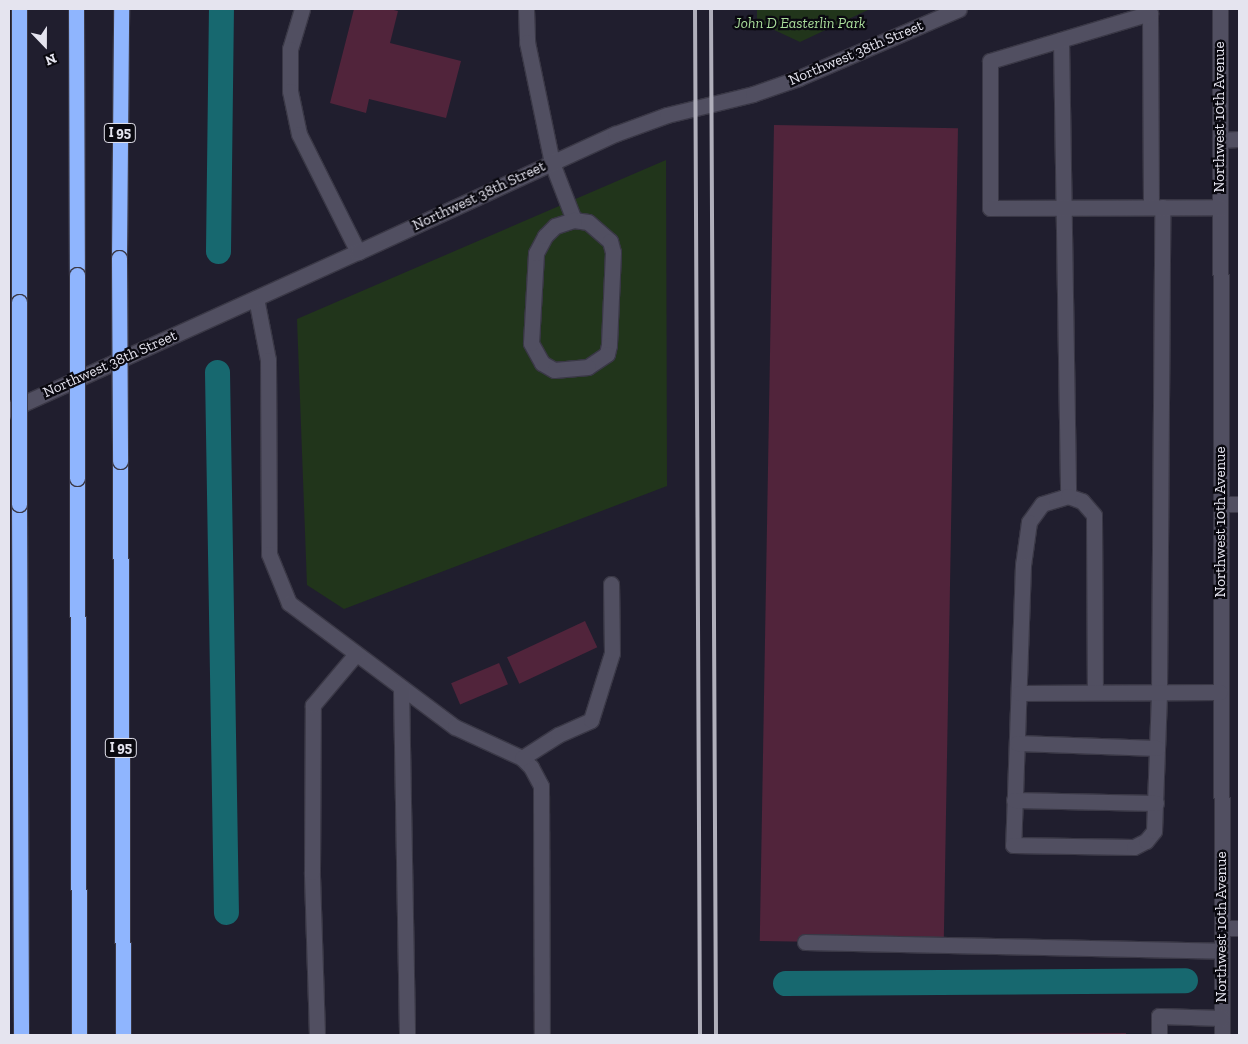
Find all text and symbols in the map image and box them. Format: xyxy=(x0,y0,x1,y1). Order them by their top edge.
park label: John D Easterlin Park xyxy=(734,15,866,33)
street label: Northwest 38th Street xyxy=(786,16,926,90)
north arrow xyxy=(20,20,70,70)
street label: Northwest 10th Avenue xyxy=(1211,41,1229,193)
text: N xyxy=(43,49,59,69)
road number: I 95 xyxy=(104,122,136,144)
street label: Northwest 38th Street xyxy=(410,157,548,235)
street label: Northwest 38th Street xyxy=(40,326,180,402)
street label: Northwest 10th Avenue xyxy=(1212,446,1230,598)
road number: I 95 xyxy=(105,736,137,760)
street label: Northwest 10th Avenue xyxy=(1213,851,1231,1003)

